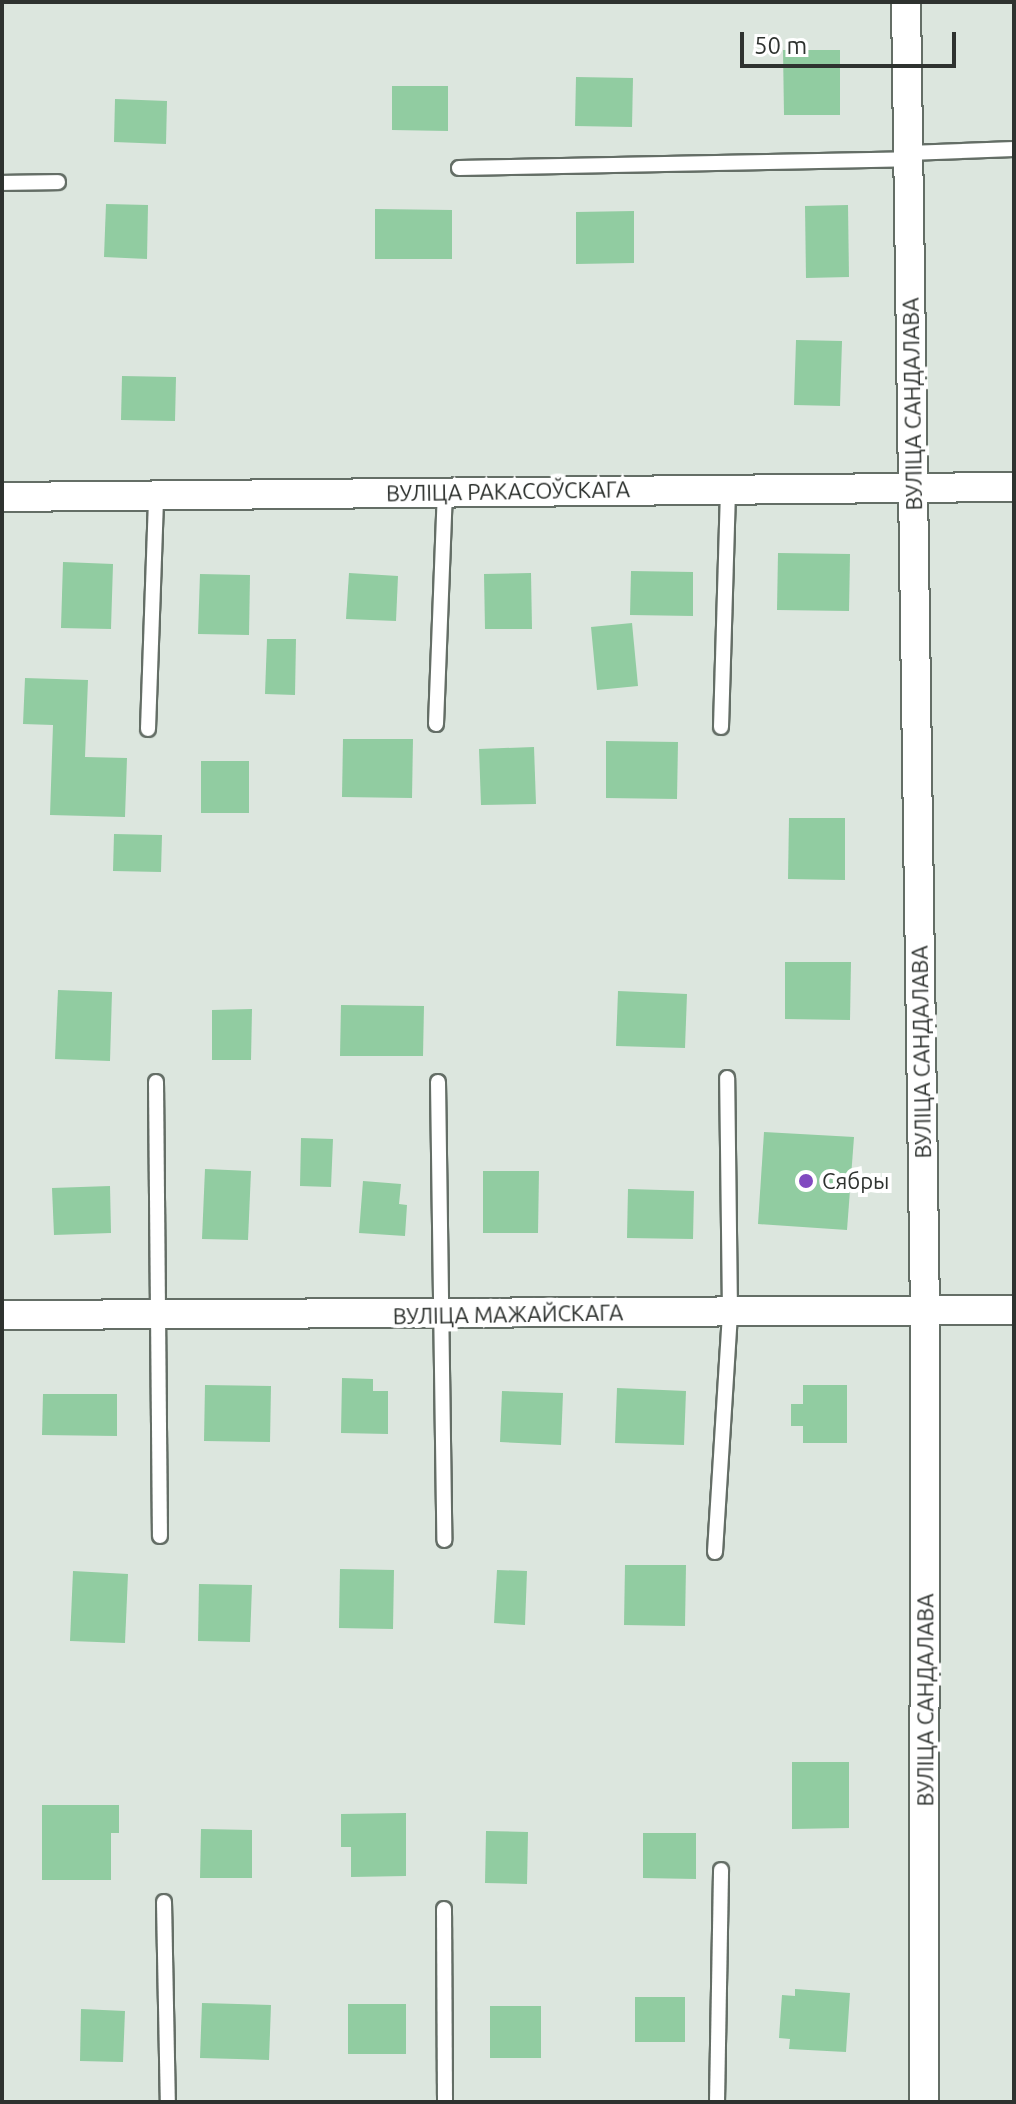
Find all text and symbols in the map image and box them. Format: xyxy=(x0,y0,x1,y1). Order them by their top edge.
scale bar xyxy=(744,16,960,66)
text: 50 m xyxy=(754,32,807,59)
street label: ВУЛІЦА САНДАЛАВА xyxy=(897,297,927,511)
street label: ВУЛІЦА РАКАСОЎСКАГА xyxy=(386,476,630,506)
street label: ВУЛІЦА САНДАЛАВА xyxy=(906,945,936,1159)
place label: Сябры xyxy=(822,1168,889,1194)
marker: Сябры xyxy=(797,1172,815,1190)
street label: ВУЛІЦА МАЖАЙСКАГА xyxy=(393,1299,623,1329)
street label: ВУЛІЦА САНДАЛАВА xyxy=(912,1593,938,1807)

